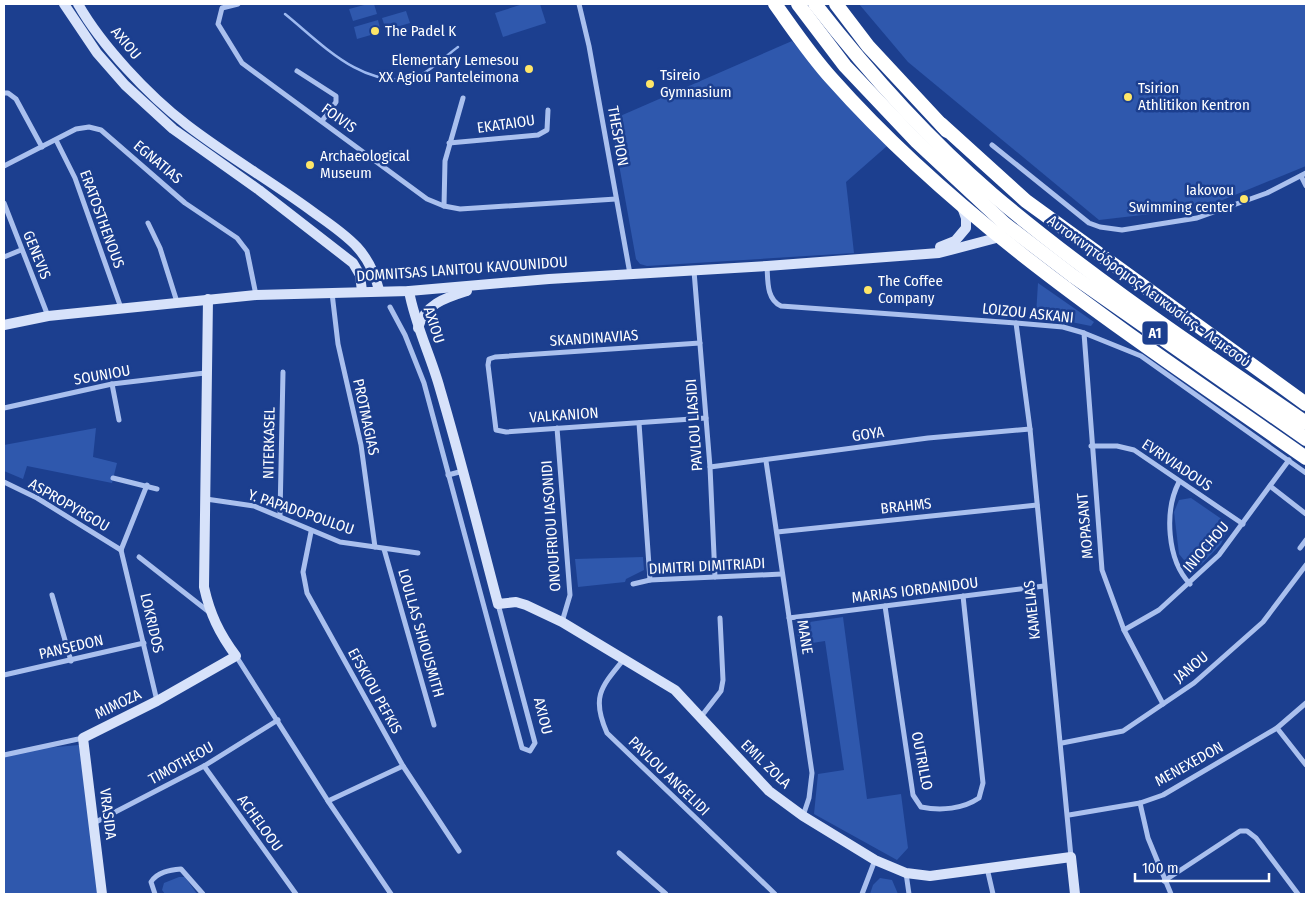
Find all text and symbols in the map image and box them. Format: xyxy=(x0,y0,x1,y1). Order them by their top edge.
place label: The Padel K xyxy=(385,22,456,40)
street label: AXIOU xyxy=(107,23,145,63)
marker: The Padel K xyxy=(369,25,381,37)
place label: Elementary Lemesou XX Agiou Panteleimona xyxy=(379,51,519,86)
marker: Elementary Lemesou XX Agiou Panteleimona xyxy=(523,63,535,75)
place label: Tsireio Gymnasium xyxy=(660,66,732,101)
marker: Tsireio Gymnasium xyxy=(644,78,656,90)
place label: Tsirion Athlitikon Kentron xyxy=(1138,79,1250,114)
marker: Tsirion Athlitikon Kentron xyxy=(1122,91,1134,103)
street label: FOIVIS xyxy=(318,99,360,137)
street label: THESPION xyxy=(604,105,632,167)
street label: EKATAIOU xyxy=(476,111,536,137)
street label: EGNATIAS xyxy=(130,136,186,188)
place label: Archaeological Museum xyxy=(320,147,410,182)
marker: Archaeological Museum xyxy=(304,159,316,171)
street label: ERATOSTHENOUS xyxy=(76,167,128,271)
place label: Iakovou Swimming center xyxy=(1129,181,1235,216)
marker: Iakovou Swimming center xyxy=(1238,193,1250,205)
street label: Αυτοκινητόδρομος Λευκωσίας - Λεμεσού xyxy=(1044,211,1254,371)
street label: GENEVIS xyxy=(19,228,55,282)
street label: DOMNITSAS LANITOU KAVOUNIDOU xyxy=(356,253,568,285)
place label: The Coffee Company xyxy=(878,272,943,307)
marker: The Coffee Company xyxy=(862,284,874,296)
street label: LOIZOU ASKANI xyxy=(981,299,1075,327)
street label: AXIOU xyxy=(420,304,448,346)
road number: A1 xyxy=(1142,322,1168,344)
street label: SKANDINAVIAS xyxy=(549,326,639,350)
street label: SOUNIOU xyxy=(72,361,132,389)
street label: PROTMAGIAS xyxy=(349,377,383,457)
street label: PAVLOU LIASIDI xyxy=(682,378,706,472)
street label: VALKANION xyxy=(529,404,599,426)
street label: NITERKASEL xyxy=(259,406,279,479)
street label: GOYA xyxy=(851,423,885,445)
street label: EVRIVIADOUS xyxy=(1139,435,1215,495)
street label: ONOUFRIOU IASONIDI xyxy=(537,460,565,592)
street label: ASPROPYRGOU xyxy=(25,475,113,535)
street label: Y. PAPADOPOULOU xyxy=(246,485,356,539)
street label: MOPASANT xyxy=(1073,492,1097,560)
street label: BRAHMS xyxy=(880,494,932,518)
street label: INIOCHOU xyxy=(1179,518,1233,576)
street label: DIMITRI DIMITRIADI xyxy=(648,554,766,578)
street label: LOULLAS SHIOUSMITH xyxy=(394,567,448,699)
street label: MARIAS IORDANIDOU xyxy=(851,573,979,607)
street label: KAMELIAS xyxy=(1020,580,1044,640)
street label: LOKRIDOS xyxy=(136,591,168,655)
street label: MANE xyxy=(793,618,817,656)
street label: PANSEDON xyxy=(37,631,105,663)
street label: EFSKIOU PEFKIS xyxy=(344,645,406,737)
street label: JANOU xyxy=(1170,648,1212,686)
street label: MIMOZA xyxy=(92,685,144,723)
street label: AXIOU xyxy=(530,696,556,736)
street label: OUTRILLO xyxy=(908,730,936,792)
street label: PAVLOU ANGELIDI xyxy=(625,733,713,819)
street label: EMIL ZOLA xyxy=(737,736,795,792)
street label: TIMOTHEOU xyxy=(145,738,217,788)
street label: MENEXEDON xyxy=(1152,738,1226,790)
street label: VRASIDA xyxy=(96,787,120,841)
street label: ACHELOOU xyxy=(234,791,286,855)
scale bar xyxy=(1135,850,1269,882)
text: 100 m xyxy=(1142,859,1179,877)

